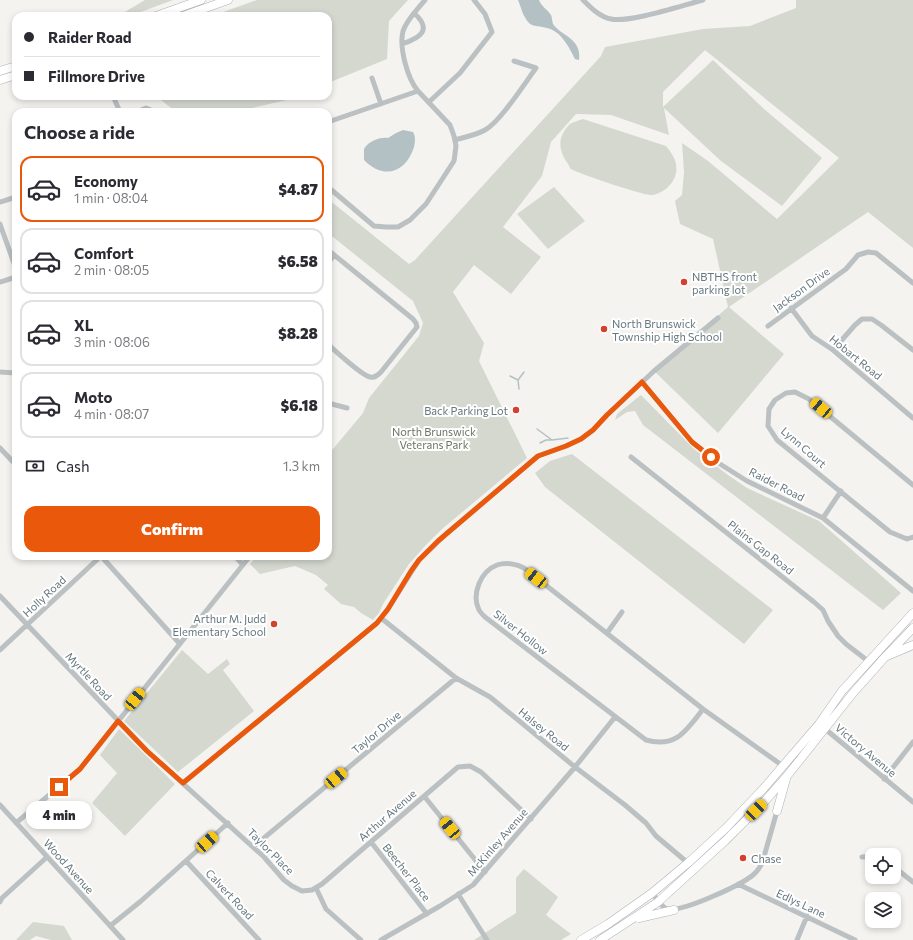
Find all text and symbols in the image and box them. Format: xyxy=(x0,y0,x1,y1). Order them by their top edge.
text: Raider Road xyxy=(48,28,132,46)
text: Fillmore Drive xyxy=(48,67,145,85)
text: Choose a ride xyxy=(24,121,135,143)
icon: car xyxy=(26,171,62,207)
text: Economy xyxy=(74,172,138,190)
text: $4.87 xyxy=(278,180,318,198)
text: 1 min · 08:04 xyxy=(74,190,148,206)
icon: car xyxy=(26,243,62,279)
text: Comfort xyxy=(74,244,134,262)
text: $6.58 xyxy=(278,252,318,270)
text: 2 min · 08:05 xyxy=(74,262,149,278)
street label: Jackson Drive xyxy=(770,264,833,315)
place label: NBTHS front parking lot xyxy=(692,270,758,296)
marker: NBTHS front parking lot xyxy=(679,277,689,287)
icon: car xyxy=(26,315,62,351)
text: XL xyxy=(74,316,93,334)
place label: North Brunswick Township High School xyxy=(612,317,722,343)
text: $8.28 xyxy=(278,324,318,342)
marker: North Brunswick Township High School xyxy=(599,324,609,334)
street label: Hobart Road xyxy=(827,332,885,382)
text: 3 min · 08:06 xyxy=(74,334,150,350)
icon: car xyxy=(26,387,62,423)
text: Moto xyxy=(74,388,113,406)
text: $6.18 xyxy=(281,396,318,414)
car xyxy=(808,396,834,420)
place label: Back Parking Lot xyxy=(424,404,508,417)
marker: Back Parking Lot xyxy=(511,405,521,415)
text: 4 min · 08:07 xyxy=(74,406,149,422)
street label: Lynn Court xyxy=(779,424,830,470)
park label: North Brunswick Veterans Park xyxy=(392,425,476,451)
route start xyxy=(702,448,720,466)
icon: cash xyxy=(24,455,46,477)
text: Cash xyxy=(56,457,90,475)
text: 1.3 km xyxy=(283,458,320,474)
street label: Raider Road xyxy=(747,465,807,503)
button: Confirm xyxy=(24,506,320,552)
street label: Plains Gap Road xyxy=(726,517,796,577)
car xyxy=(523,566,549,590)
street label: Holly Road xyxy=(20,573,68,619)
street label: Silver Hollow xyxy=(491,607,551,657)
place label: Arthur M. Judd Elementary School xyxy=(173,612,266,638)
marker: Arthur M. Judd Elementary School xyxy=(269,619,279,629)
street label: Myrtle Road xyxy=(63,649,115,703)
car xyxy=(123,686,147,712)
street label: Halsey Road xyxy=(516,705,572,753)
street label: Taylor Drive xyxy=(349,708,403,756)
street label: Victory Avenue xyxy=(833,721,899,779)
car xyxy=(323,766,349,790)
route end xyxy=(50,778,68,796)
street label: Arthur Avenue xyxy=(356,786,419,844)
car xyxy=(743,797,769,823)
callout: 4 min xyxy=(26,801,92,829)
street label: McKinley Avenue xyxy=(464,805,530,878)
text: 4 min xyxy=(42,807,76,823)
car xyxy=(438,815,462,841)
street label: Taylor Place xyxy=(245,825,297,877)
car xyxy=(194,830,220,854)
street label: Wood Avenue xyxy=(41,836,97,896)
street label: Beecher Place xyxy=(380,841,434,904)
map controls xyxy=(865,848,901,928)
button: locate xyxy=(865,848,901,884)
place label: Chase xyxy=(751,852,782,865)
marker: Chase xyxy=(738,853,748,863)
street label: Calvert Road xyxy=(203,866,257,922)
street label: Edlys Lane xyxy=(774,886,828,920)
button: layers xyxy=(865,892,901,928)

